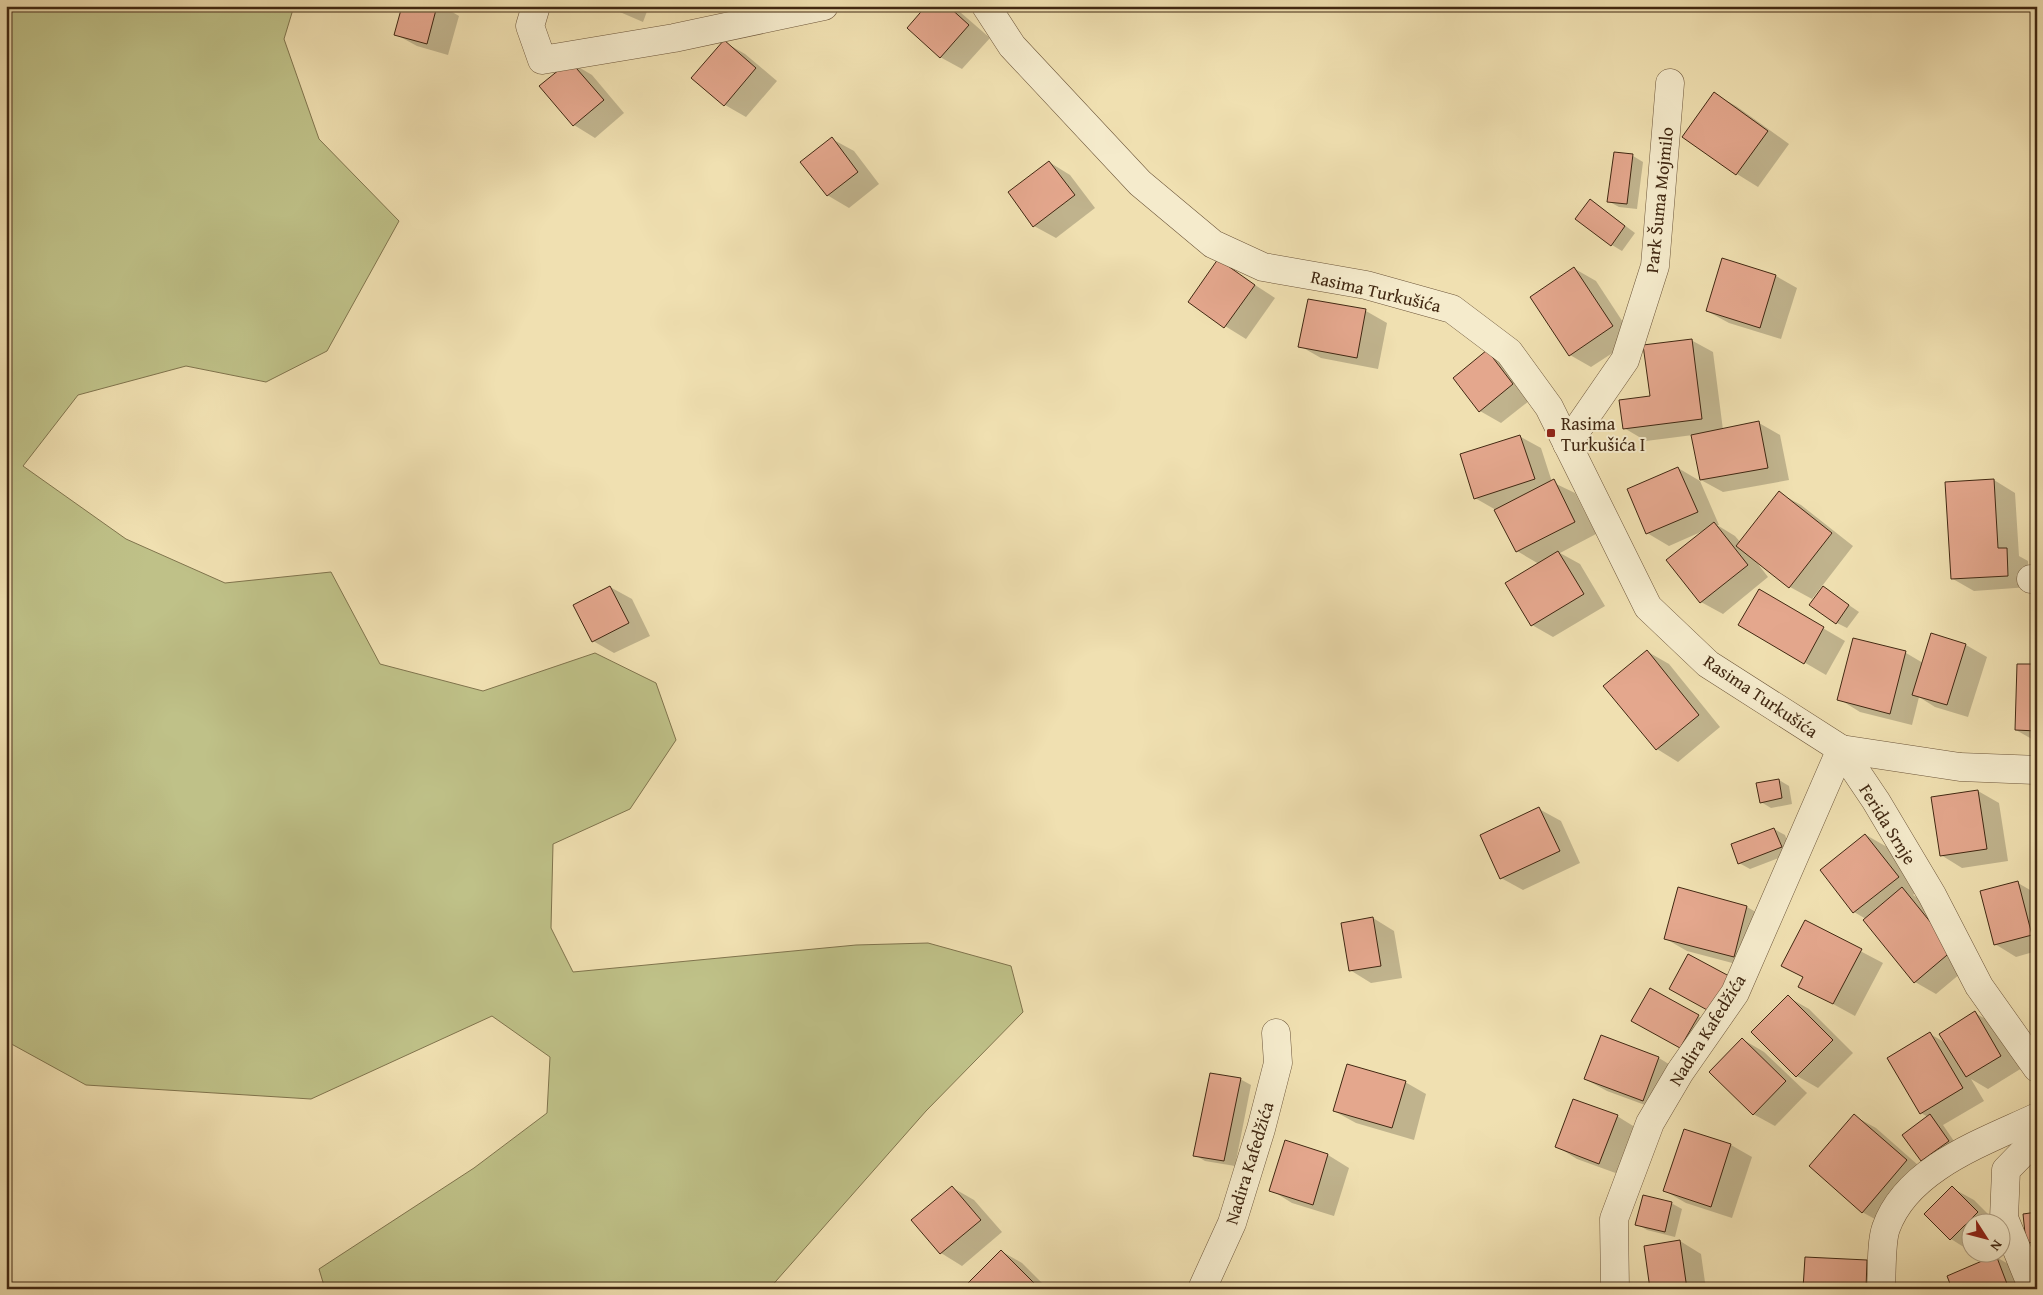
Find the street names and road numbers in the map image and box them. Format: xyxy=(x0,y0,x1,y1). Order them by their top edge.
street label: Park Šuma Mojmilo xyxy=(1638,125,1680,275)
street label: Rasima Turkušića xyxy=(1308,263,1444,319)
street label: Rasima Turkušića xyxy=(1698,648,1824,745)
street label: Ferida Srnje xyxy=(1853,778,1923,870)
street label: Nadira Kafedžića xyxy=(1662,969,1752,1091)
street label: Nadira Kafedžića xyxy=(1218,1098,1281,1228)

